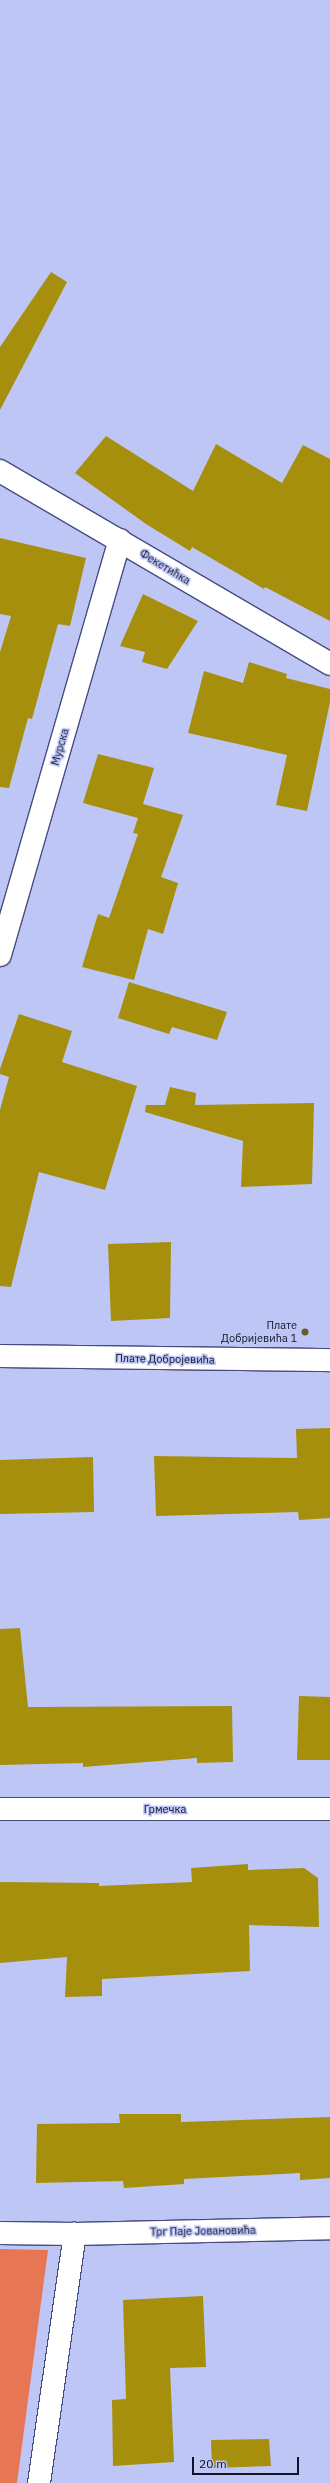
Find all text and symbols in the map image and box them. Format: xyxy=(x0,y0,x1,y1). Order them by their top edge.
street label: Фекетићка xyxy=(137,547,193,587)
street label: Мурска xyxy=(48,727,72,767)
place label: Плате Добријевића 1 xyxy=(221,1319,297,1345)
marker: Плате Добријевића 1 xyxy=(300,1327,310,1337)
street label: Плате Добројевића xyxy=(115,1352,215,1366)
street label: Грмечка xyxy=(144,1802,186,1816)
street label: Трг Паје Јовановића xyxy=(150,2223,256,2239)
scale bar xyxy=(194,2449,301,2475)
text: 20 m xyxy=(199,2456,227,2471)

